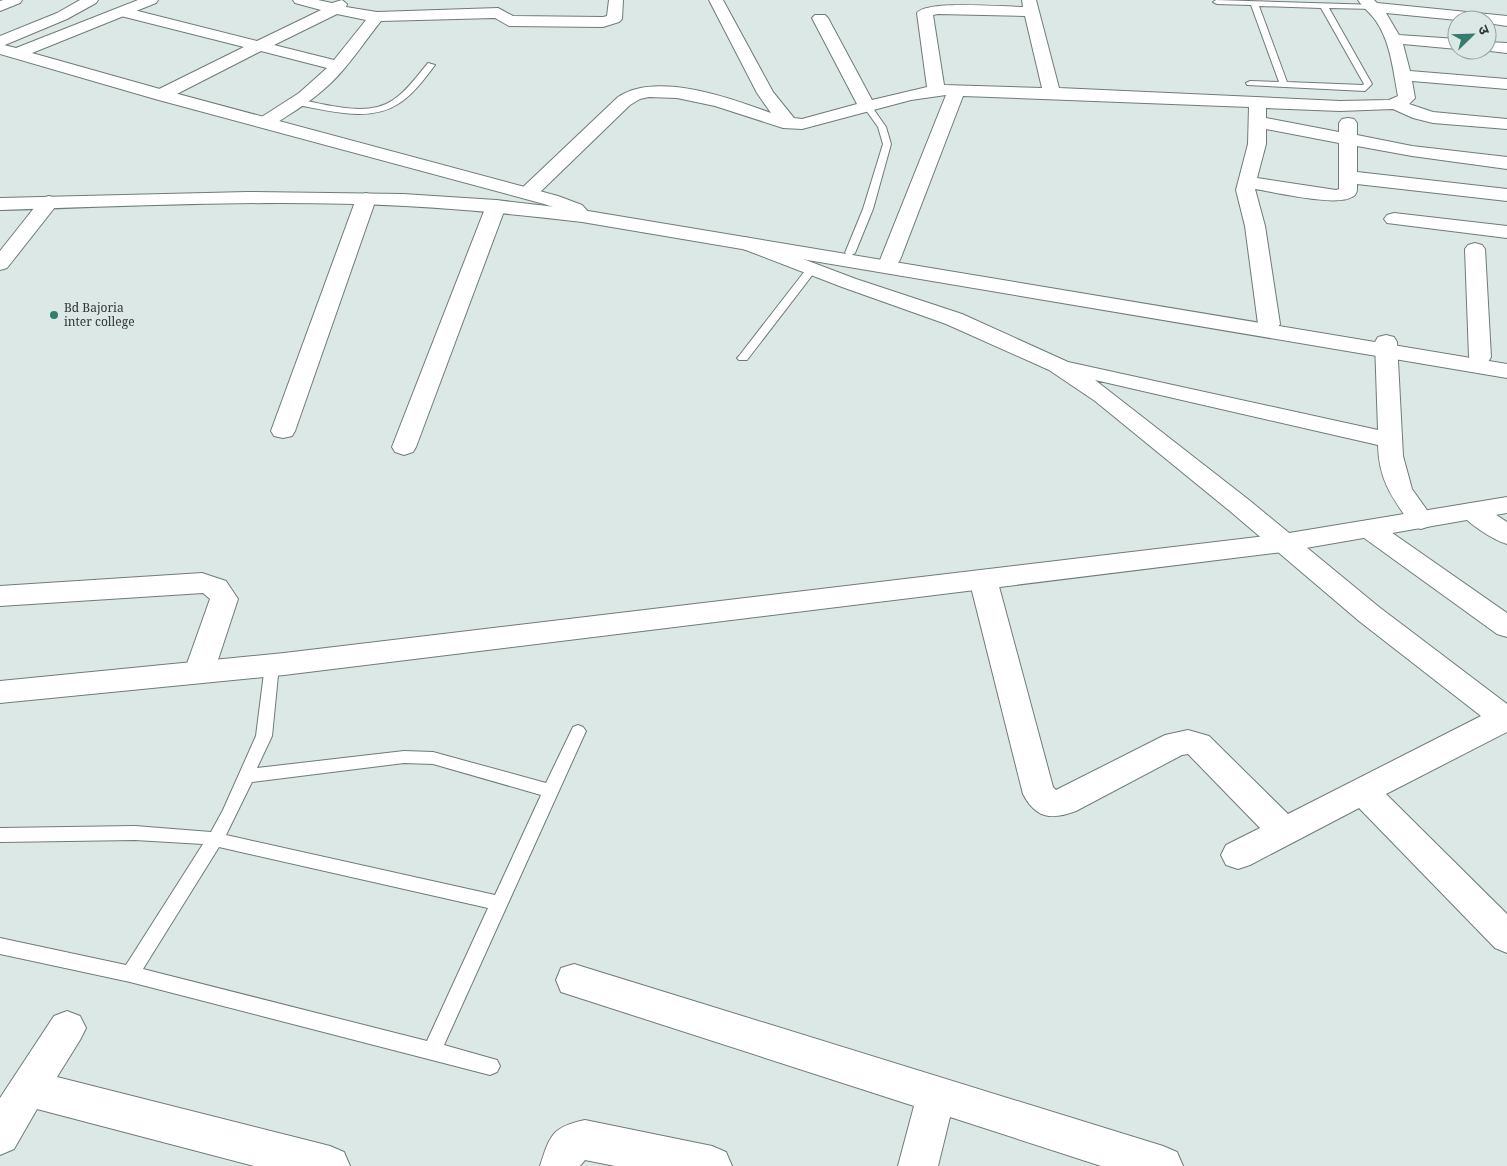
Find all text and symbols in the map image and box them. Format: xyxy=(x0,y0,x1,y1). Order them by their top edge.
north arrow xyxy=(1447,10,1497,60)
text: उ xyxy=(1474,22,1495,38)
place label: Bd Bajoria inter college xyxy=(64,299,135,330)
marker: Bd Bajoria inter college xyxy=(48,309,60,321)

